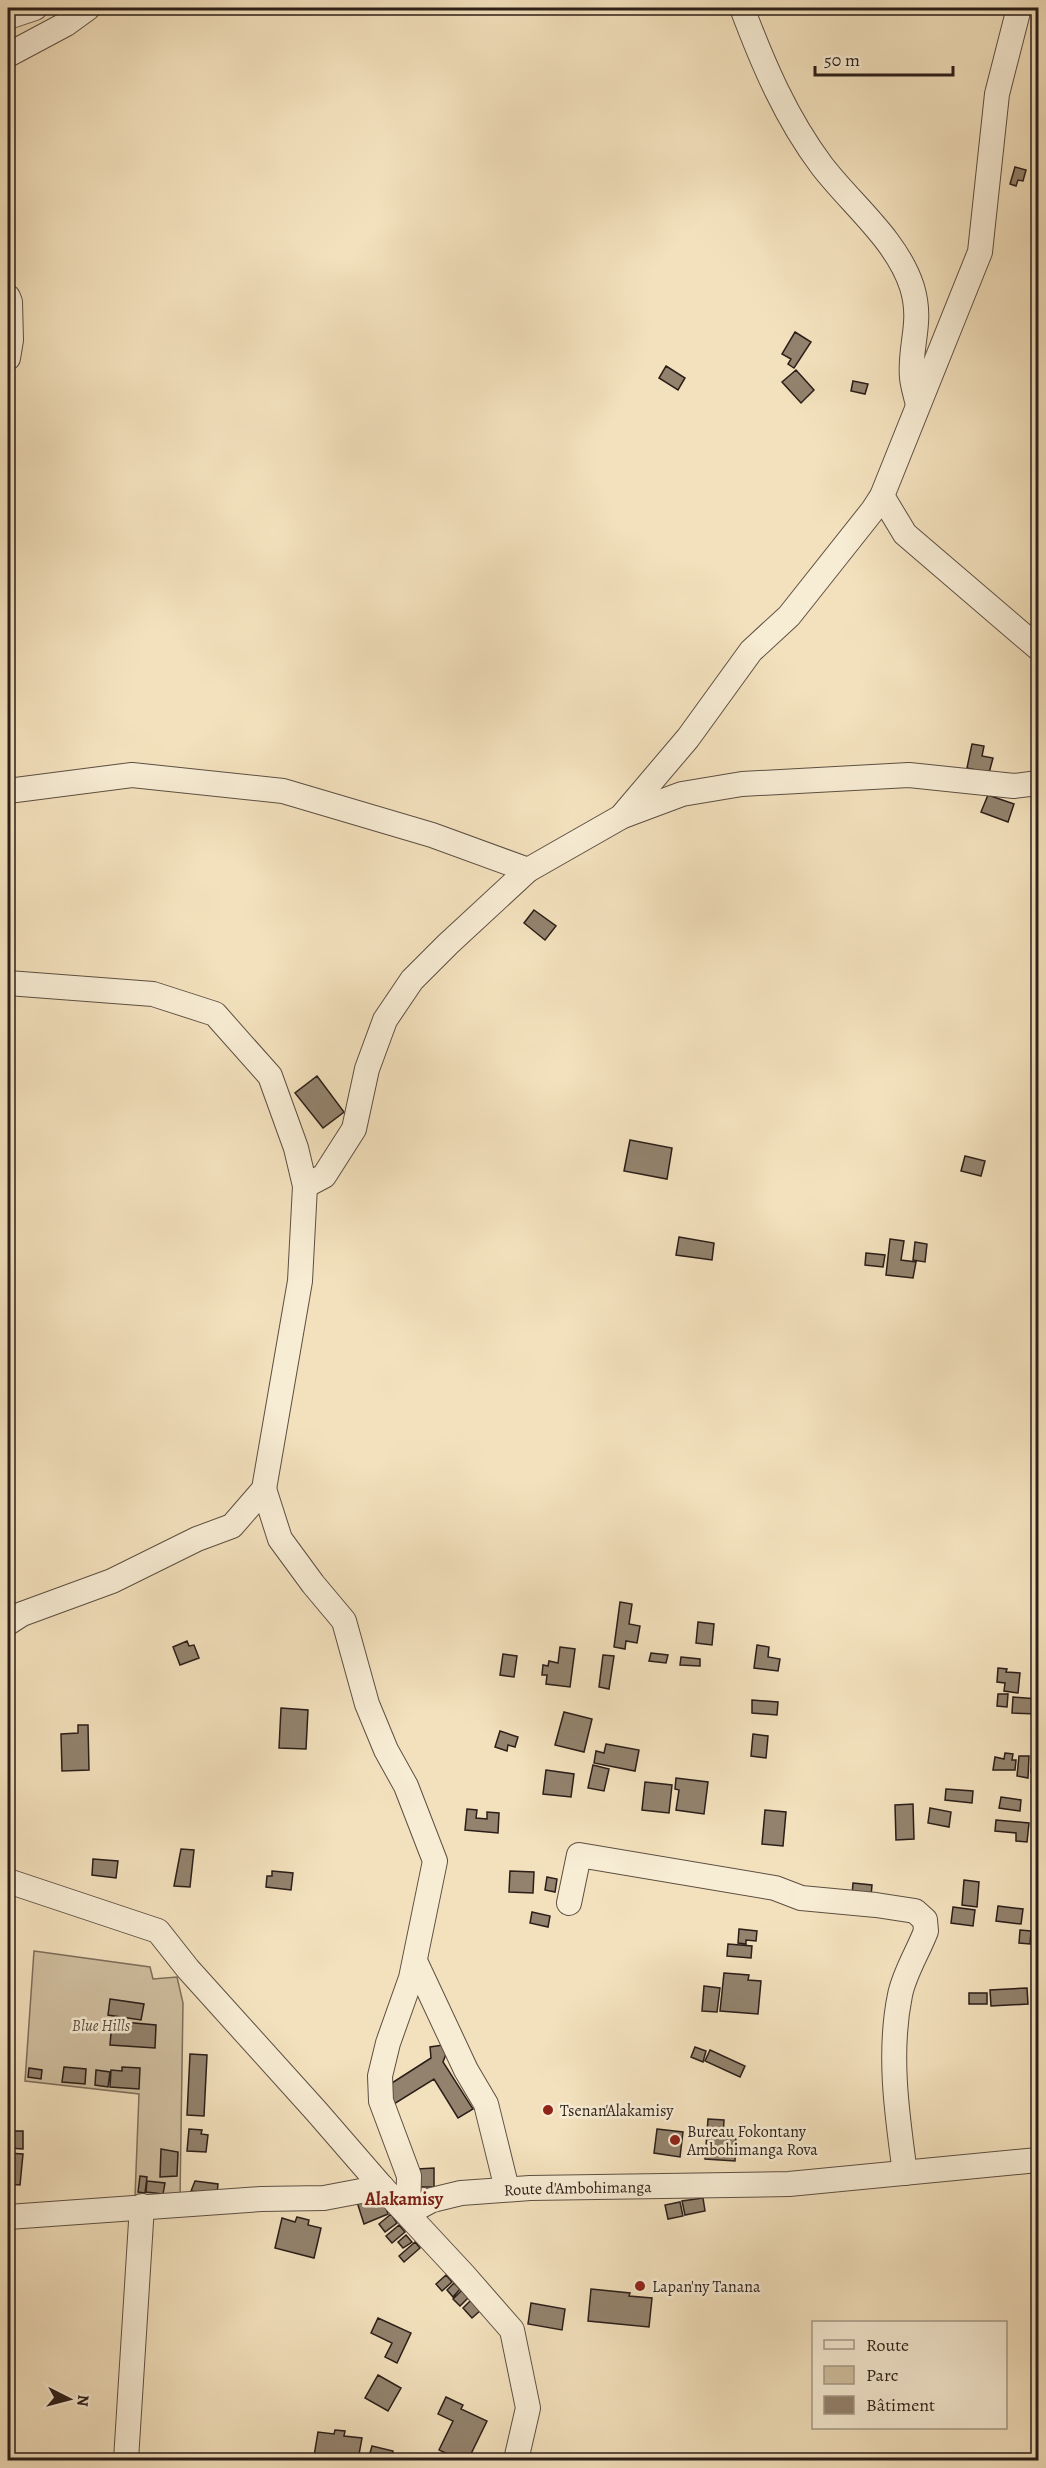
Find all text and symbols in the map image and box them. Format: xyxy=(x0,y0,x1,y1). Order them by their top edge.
scale bar xyxy=(815,39,953,77)
text: 50 m xyxy=(824,48,860,72)
park label: Blue Hills xyxy=(72,2015,131,2037)
place label: Tsenan'Alakamisy xyxy=(560,2100,674,2122)
marker: Tsenan'Alakamisy xyxy=(541,2103,555,2117)
place label: Bureau Fokontany Ambohimanga Rova xyxy=(686,2121,818,2161)
marker: Bureau Fokontany Ambohimanga Rova xyxy=(668,2133,682,2147)
street label: Route d'Ambohimanga xyxy=(503,2176,652,2202)
district label: Alakamisy xyxy=(364,2187,444,2211)
place label: Lapan'ny Tanana xyxy=(652,2276,761,2298)
marker: Lapan'ny Tanana xyxy=(633,2279,647,2293)
legend xyxy=(812,2321,1007,2429)
text: Route xyxy=(866,2333,909,2357)
text: Parc xyxy=(866,2363,898,2387)
north arrow xyxy=(39,2369,99,2429)
text: Bâtiment xyxy=(866,2393,935,2417)
text: N xyxy=(71,2394,94,2408)

